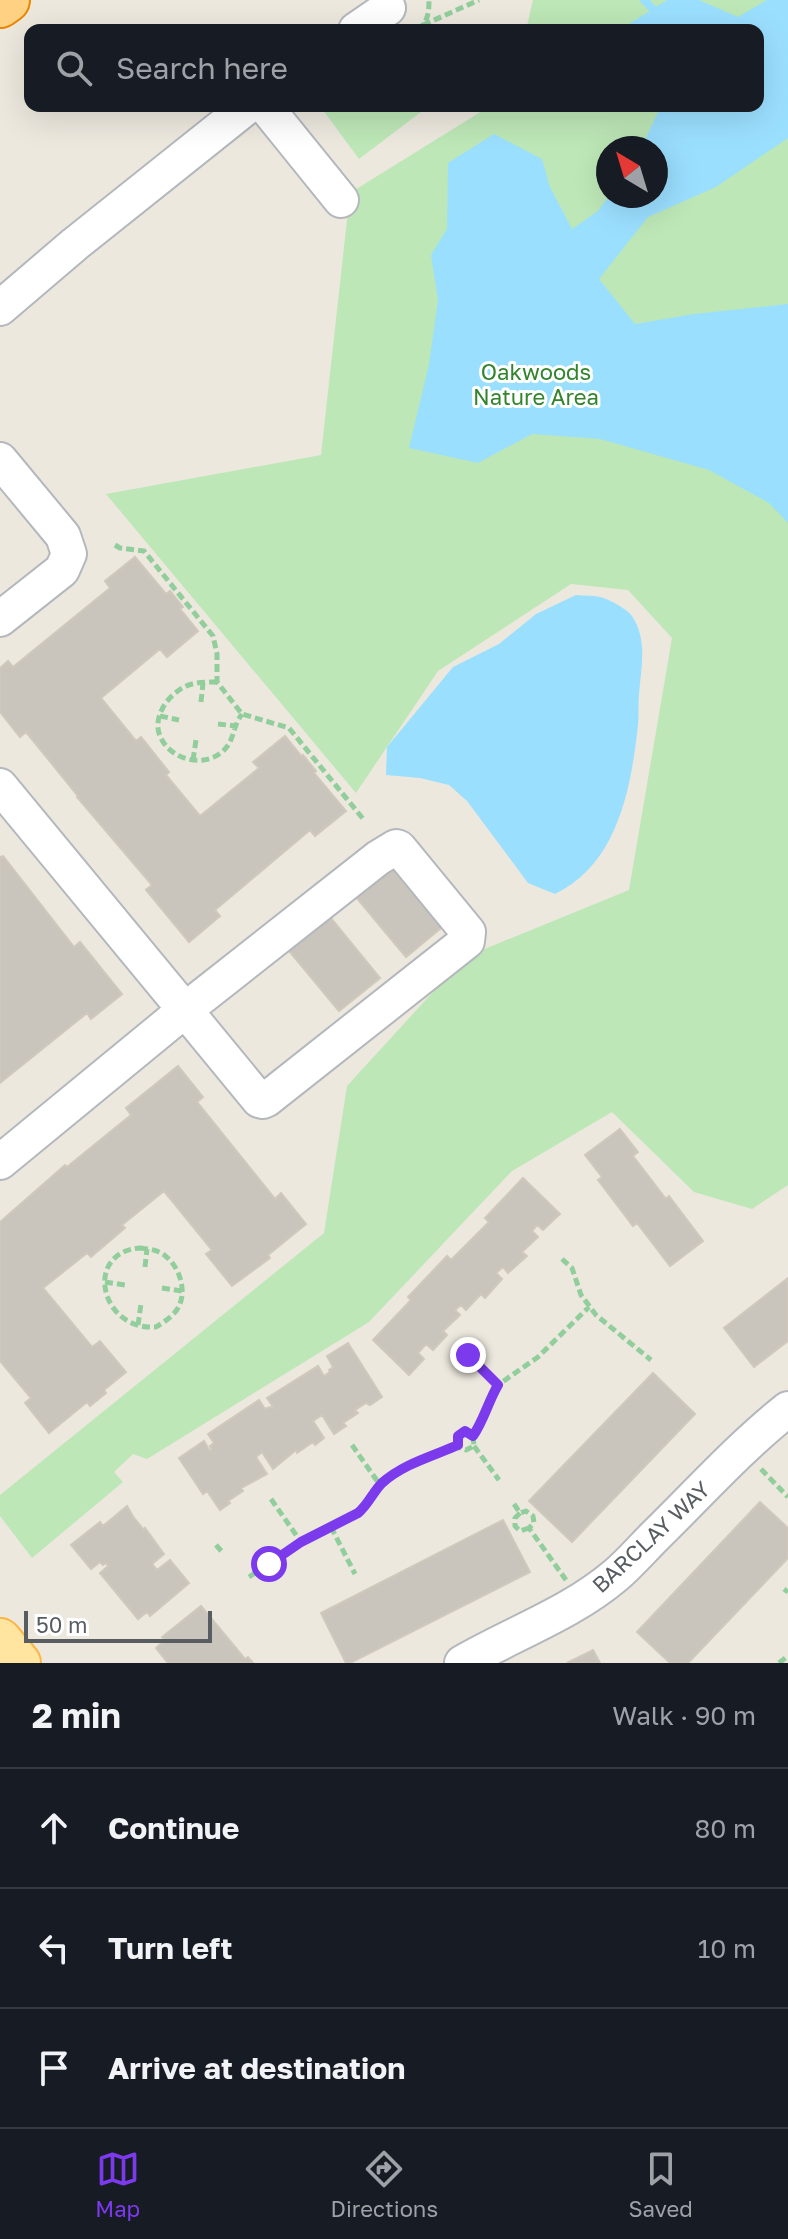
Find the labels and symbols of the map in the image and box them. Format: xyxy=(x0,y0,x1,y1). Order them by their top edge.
north arrow xyxy=(596,136,668,208)
park label: Oakwoods Nature Area xyxy=(473,358,599,410)
route end xyxy=(450,1337,486,1373)
street label: BARCLAY WAY xyxy=(586,1475,715,1598)
route start xyxy=(251,1546,287,1582)
scale bar xyxy=(24,1607,212,1643)

